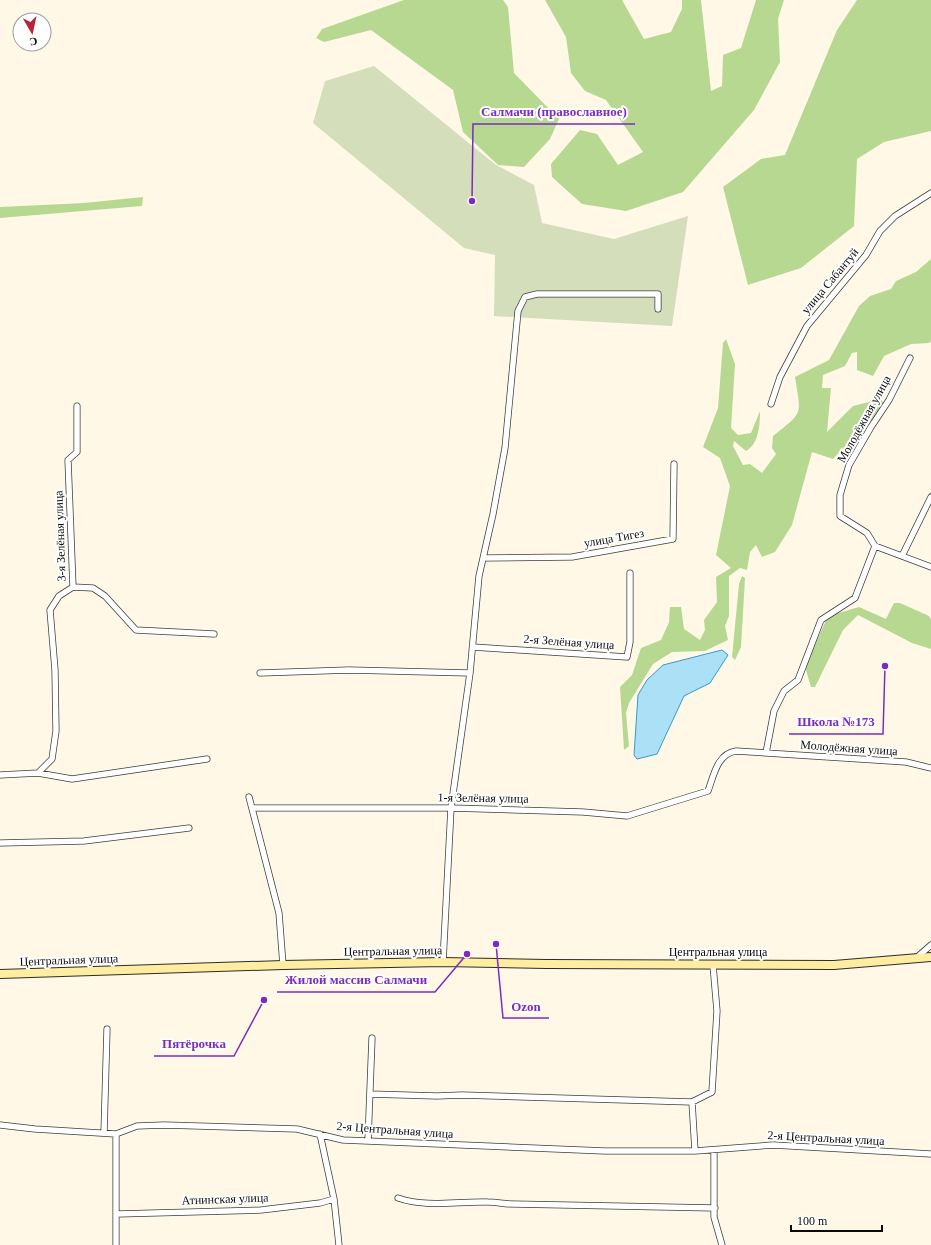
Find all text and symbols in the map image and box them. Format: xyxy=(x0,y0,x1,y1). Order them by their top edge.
north arrow xyxy=(12,12,52,52)
text: С xyxy=(29,35,38,48)
callout: Салмачи (православное) xyxy=(473,99,635,124)
text: Салмачи (православное) xyxy=(481,104,627,119)
street label: улица Сабантуй xyxy=(798,245,862,317)
street label: Молодёжная улица xyxy=(834,372,894,465)
street label: 3-я Зелёная улица xyxy=(51,490,69,582)
street label: улица Тигез xyxy=(583,526,646,550)
street label: 2-я Зелёная улица xyxy=(523,632,616,652)
callout: Школа №173 xyxy=(789,709,883,734)
text: Школа №173 xyxy=(797,714,875,729)
street label: Молодёжная улица xyxy=(800,738,899,758)
street label: 1-я Зелёная улица xyxy=(437,790,529,806)
street label: Центральная улица xyxy=(344,943,443,959)
street label: Центральная улица xyxy=(669,945,768,959)
street label: Центральная улица xyxy=(19,951,119,969)
callout: Жилой массив Салмачи xyxy=(277,967,435,992)
text: Жилой массив Салмачи xyxy=(285,972,428,987)
callout: Ozon xyxy=(503,993,549,1018)
text: Ozon xyxy=(511,999,542,1014)
callout: Пятёрочка xyxy=(154,1031,234,1056)
text: Пятёрочка xyxy=(162,1036,226,1051)
street label: 2-я Центральная улица xyxy=(336,1119,455,1141)
street label: 2-я Центральная улица xyxy=(767,1128,886,1148)
street label: Атнинская улица xyxy=(181,1190,269,1208)
scale bar xyxy=(791,1207,882,1233)
text: 100 m xyxy=(797,1214,828,1228)

